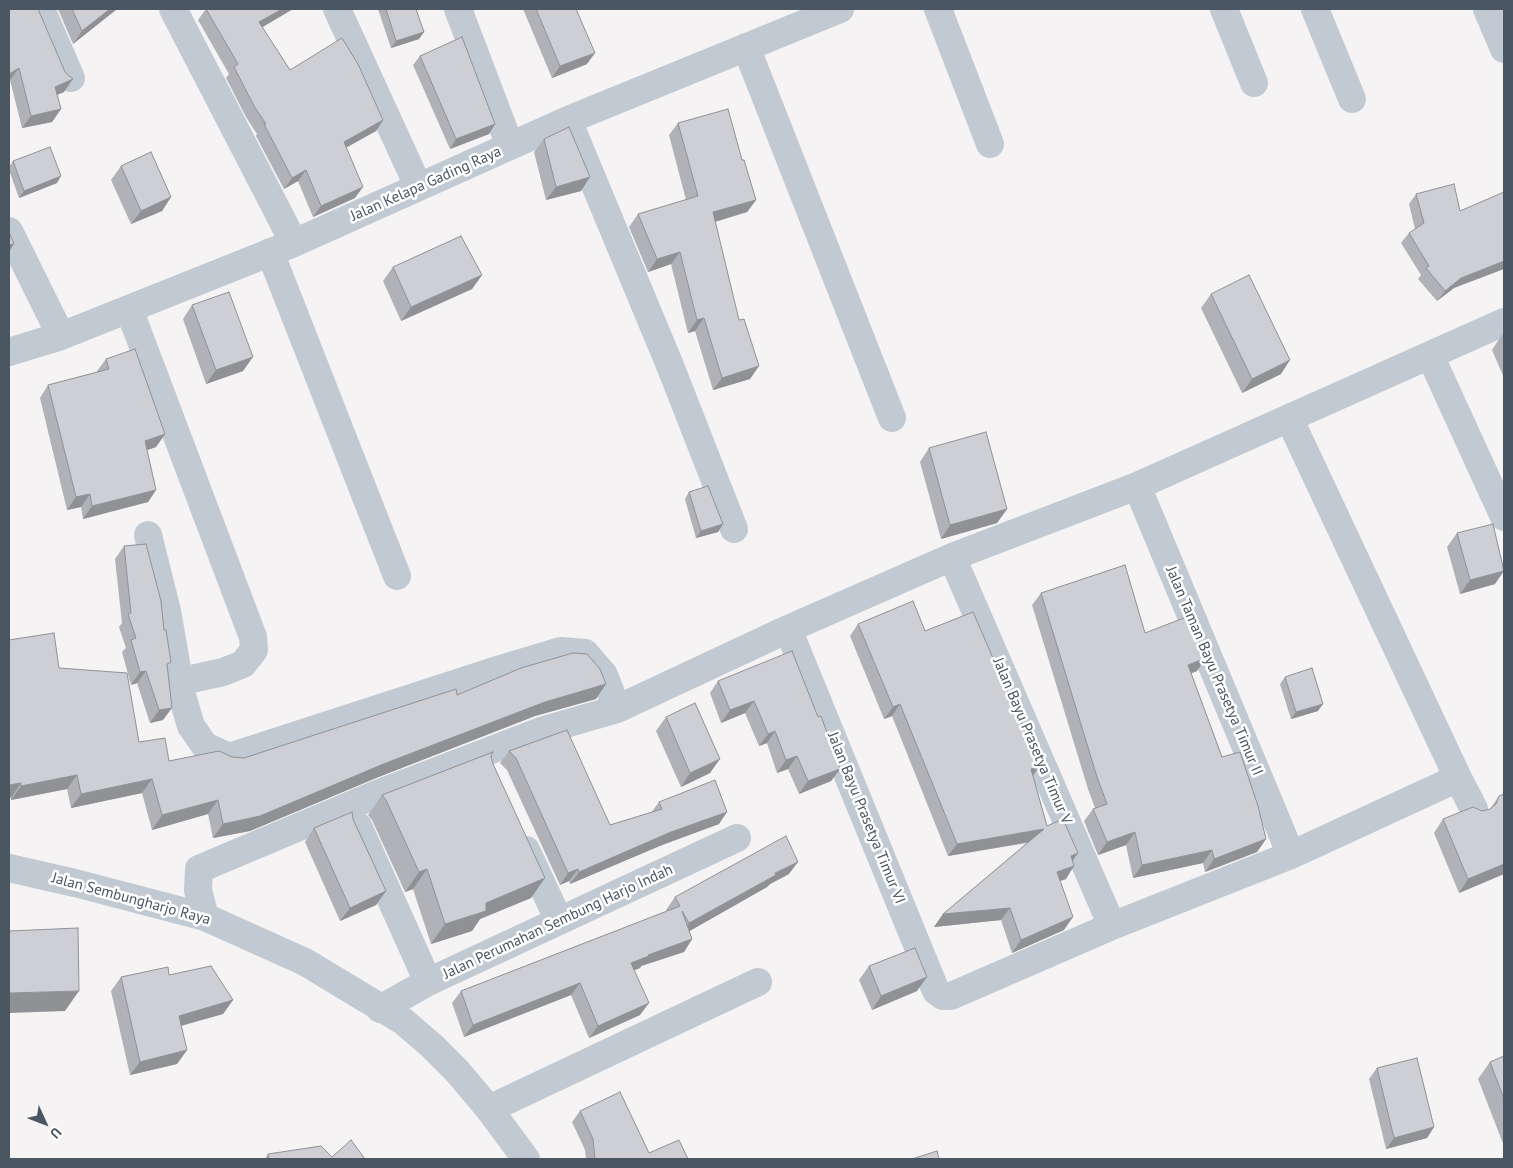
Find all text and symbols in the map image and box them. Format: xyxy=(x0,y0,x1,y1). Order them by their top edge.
street label: Jalan Kelapa Gading Raya xyxy=(348,143,504,225)
street label: Jalan Taman Bayu Prasetya Timur II xyxy=(1162,564,1266,778)
street label: Jalan Bayu Prasetya Timur V xyxy=(989,655,1075,827)
street label: Jalan Bayu Prasetya Timur VI xyxy=(823,730,909,906)
street label: Jalan Perumahan Sembung Harjo Indah xyxy=(440,861,676,983)
street label: Jalan Sembungharjo Raya xyxy=(50,869,212,929)
north arrow xyxy=(20,1098,70,1148)
text: U xyxy=(46,1124,66,1143)

